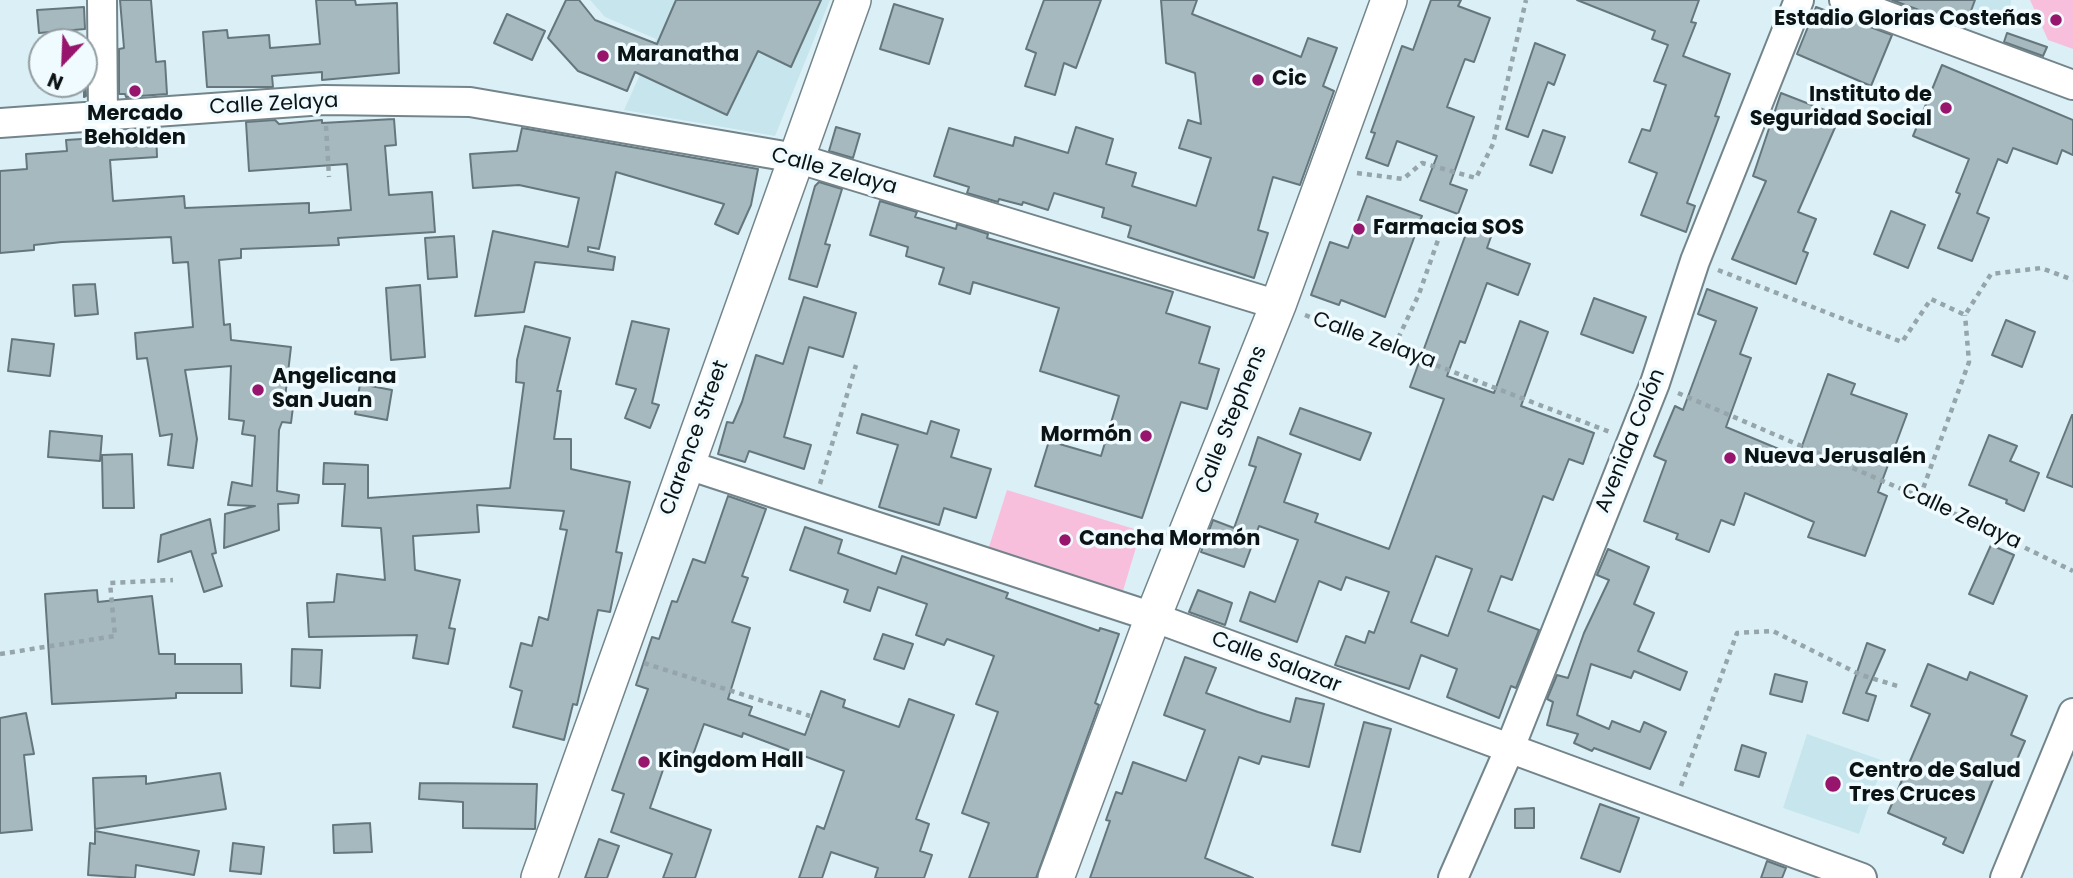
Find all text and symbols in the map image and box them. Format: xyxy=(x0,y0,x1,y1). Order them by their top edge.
place label: Estadio Glorias Costeñas xyxy=(1774,7,2042,33)
marker: Estadio Glorias Costeñas xyxy=(2048,12,2064,28)
north arrow xyxy=(28,28,98,98)
place label: Maranatha xyxy=(617,43,739,69)
marker: Maranatha xyxy=(595,48,611,64)
text: N xyxy=(44,66,67,96)
place label: Cic xyxy=(1272,67,1307,93)
marker: Cic xyxy=(1250,72,1266,88)
marker: Mercado Beholden xyxy=(127,83,143,99)
place label: Instituto de Seguridad Social xyxy=(1750,83,1932,133)
street label: Calle Zelaya xyxy=(209,89,339,121)
marker: Instituto de Seguridad Social xyxy=(1938,100,1954,116)
place label: Mercado Beholden xyxy=(84,102,186,152)
street label: Calle Zelaya xyxy=(768,143,900,201)
place label: Farmacia SOS xyxy=(1373,216,1524,242)
marker: Farmacia SOS xyxy=(1351,221,1367,237)
street label: Calle Zelaya xyxy=(1309,307,1439,375)
street label: Calle Stephens xyxy=(1191,342,1273,498)
street label: Clarence Street xyxy=(655,357,735,519)
place label: Angelicana San Juan xyxy=(272,365,397,415)
street label: Avenida Colón xyxy=(1591,365,1671,517)
marker: Angelicana San Juan xyxy=(250,382,266,398)
place label: Mormón xyxy=(1041,423,1132,449)
marker: Mormón xyxy=(1138,428,1154,444)
place label: Nueva Jerusalén xyxy=(1744,445,1926,471)
marker: Nueva Jerusalén xyxy=(1722,450,1738,466)
street label: Calle Zelaya xyxy=(1897,478,2025,556)
place label: Cancha Mormón xyxy=(1079,527,1260,553)
marker: Cancha Mormón xyxy=(1057,532,1073,548)
street label: Calle Salazar xyxy=(1208,627,1344,699)
place label: Kingdom Hall xyxy=(658,749,804,775)
marker: Kingdom Hall xyxy=(636,754,652,770)
place label: Centro de Salud Tres Cruces xyxy=(1849,759,2021,809)
marker: Centro de Salud Tres Cruces xyxy=(1823,774,1843,794)

